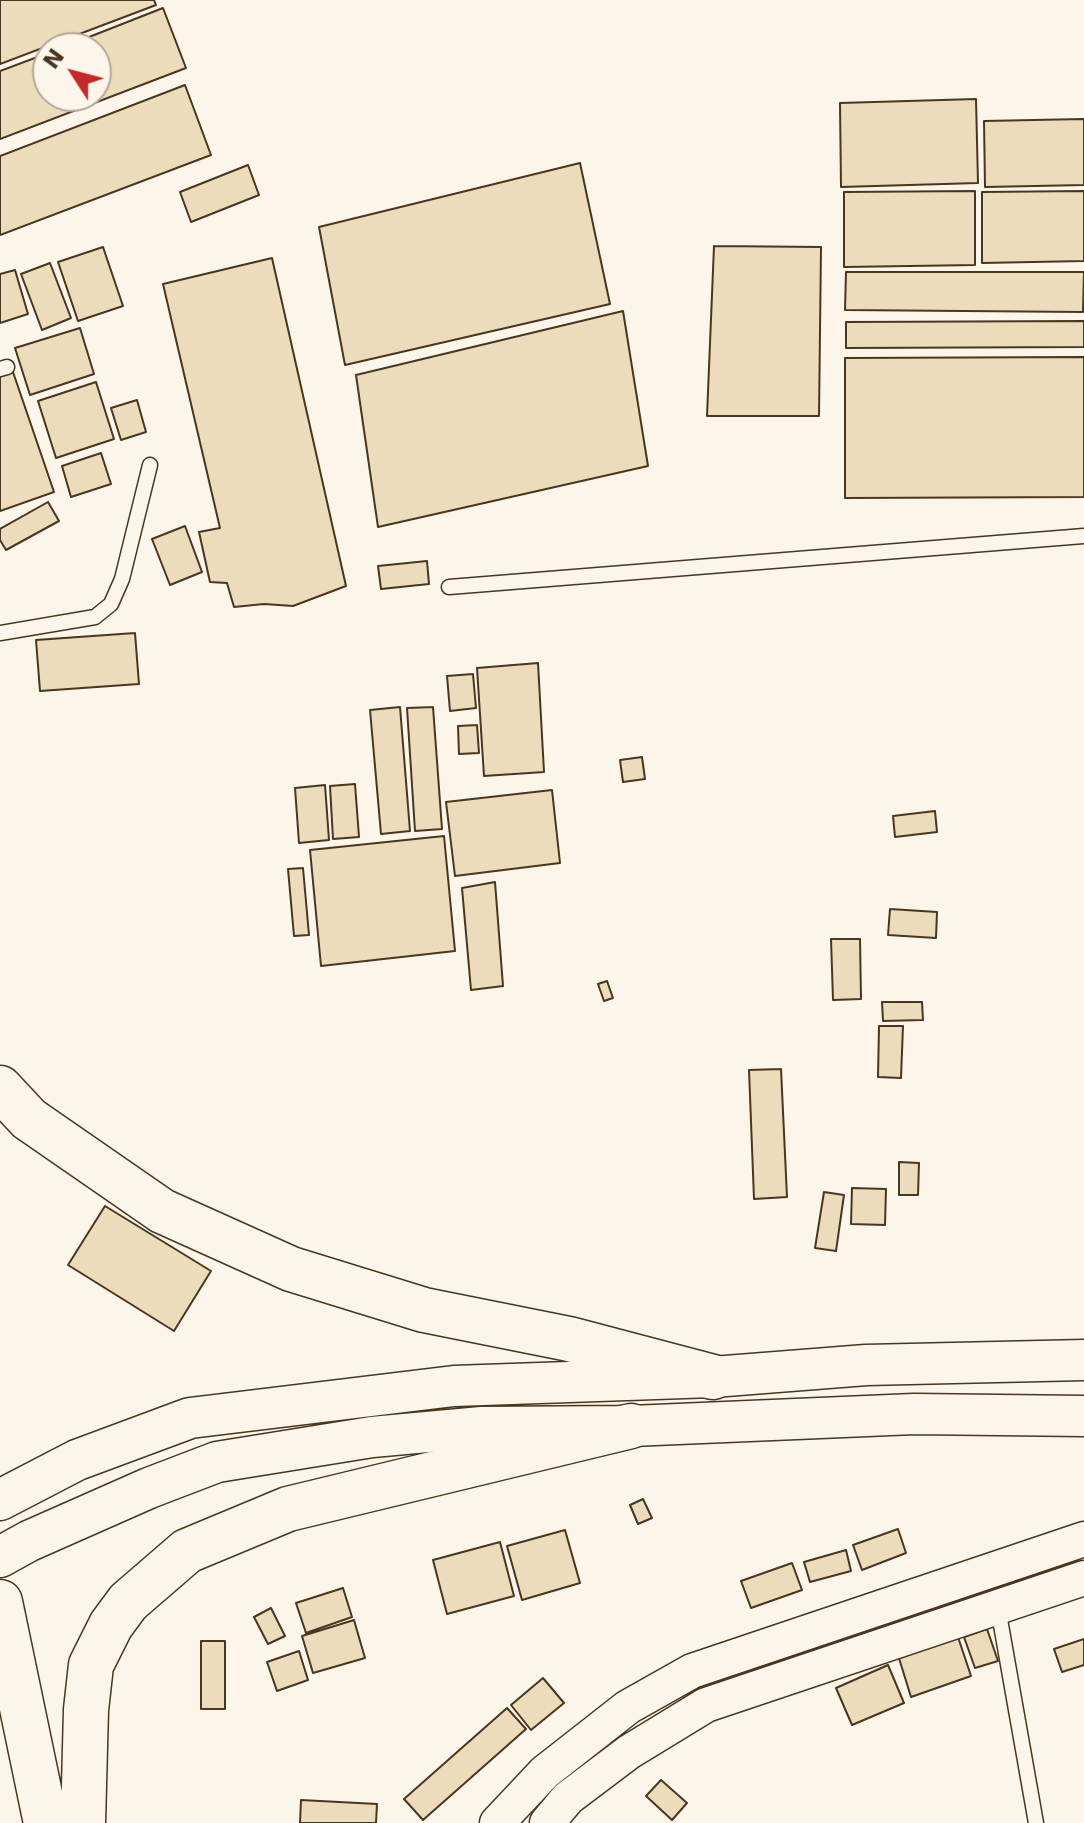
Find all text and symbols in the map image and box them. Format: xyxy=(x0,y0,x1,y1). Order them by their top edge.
north arrow xyxy=(32,32,112,112)
text: N xyxy=(38,44,69,74)

